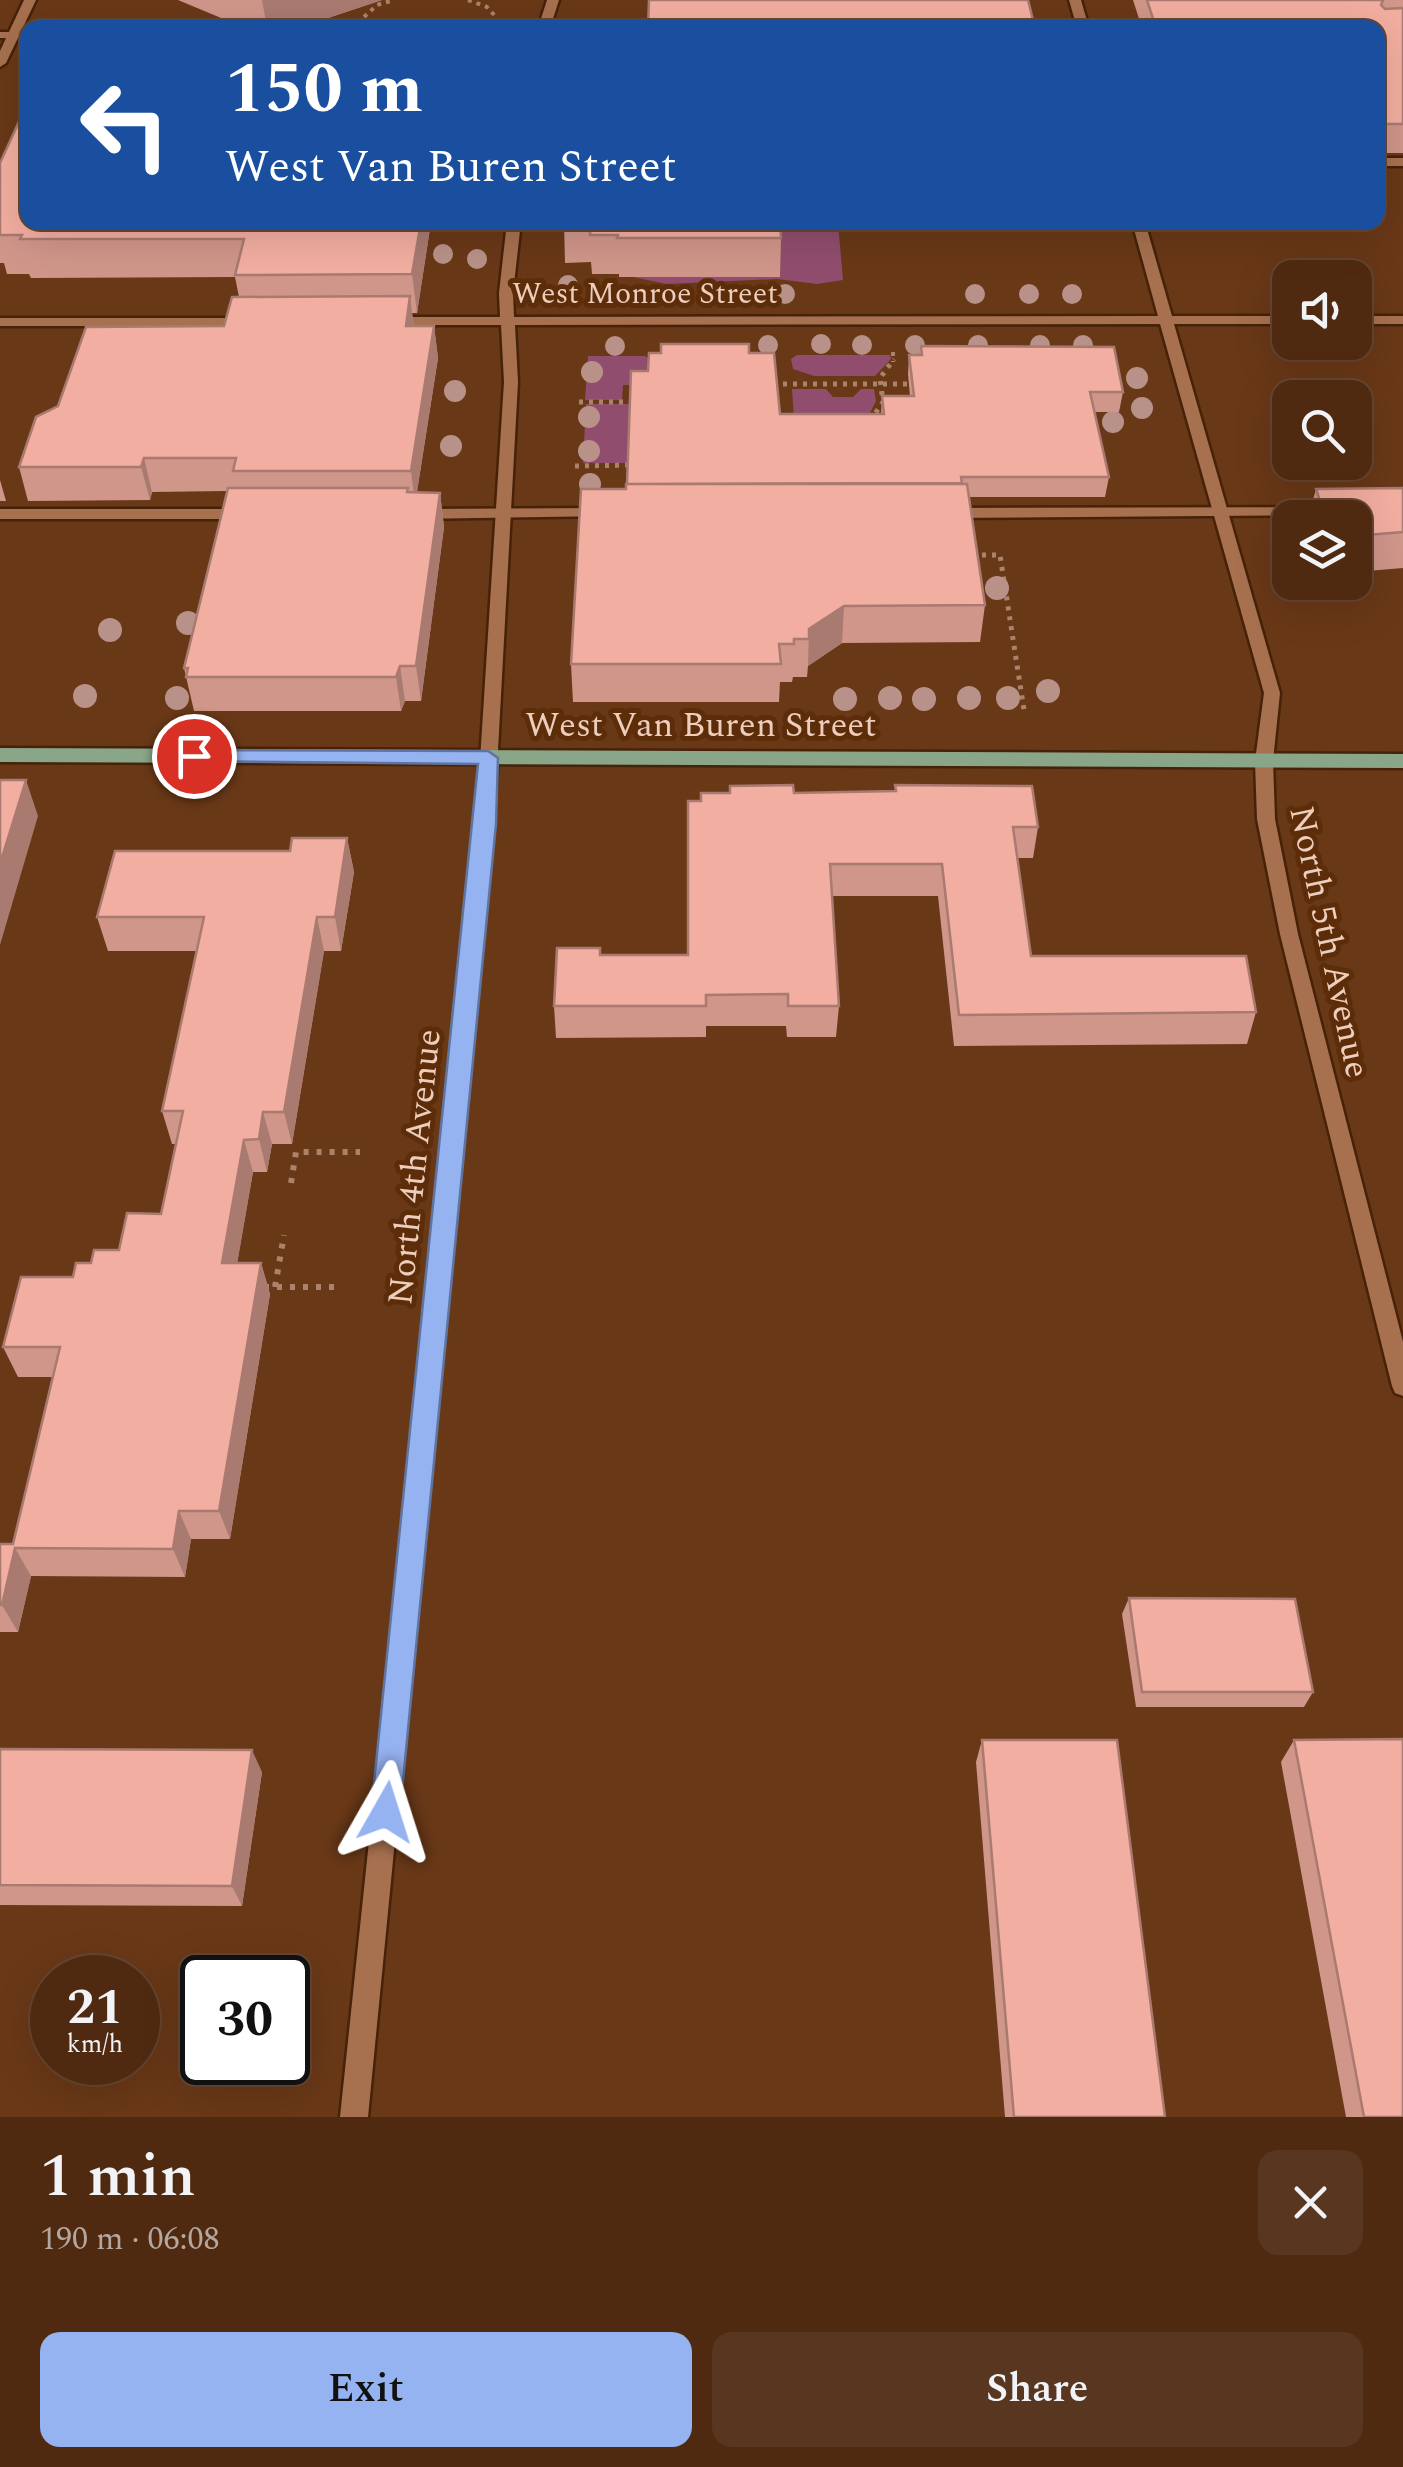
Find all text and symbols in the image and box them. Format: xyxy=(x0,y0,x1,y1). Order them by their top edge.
text: 150 m xyxy=(225,37,423,143)
icon: left xyxy=(60,60,190,190)
text: West Van Buren Street xyxy=(225,133,677,202)
map controls xyxy=(1272,260,1372,600)
button: sound xyxy=(1272,260,1372,360)
street label: West Monroe Street xyxy=(512,271,778,317)
button: search xyxy=(1272,380,1372,480)
button: layers xyxy=(1272,500,1372,600)
street label: West Van Buren Street xyxy=(525,699,877,752)
pin xyxy=(152,714,237,799)
icon: arrive xyxy=(167,729,222,784)
street label: North 5th Avenue xyxy=(1274,801,1384,1083)
street label: North 4th Avenue xyxy=(374,1027,456,1307)
position arrow xyxy=(334,1760,438,1864)
speed limit sign: 30 xyxy=(180,1955,310,2085)
text: 21 xyxy=(67,1970,123,2046)
text: km/h xyxy=(67,2026,123,2064)
text: 1 min xyxy=(40,2131,196,2223)
button: close xyxy=(1258,2150,1363,2255)
text: 190 m · 06:08 xyxy=(40,2215,220,2264)
button: Exit xyxy=(40,2332,692,2447)
button: Share xyxy=(712,2332,1363,2447)

